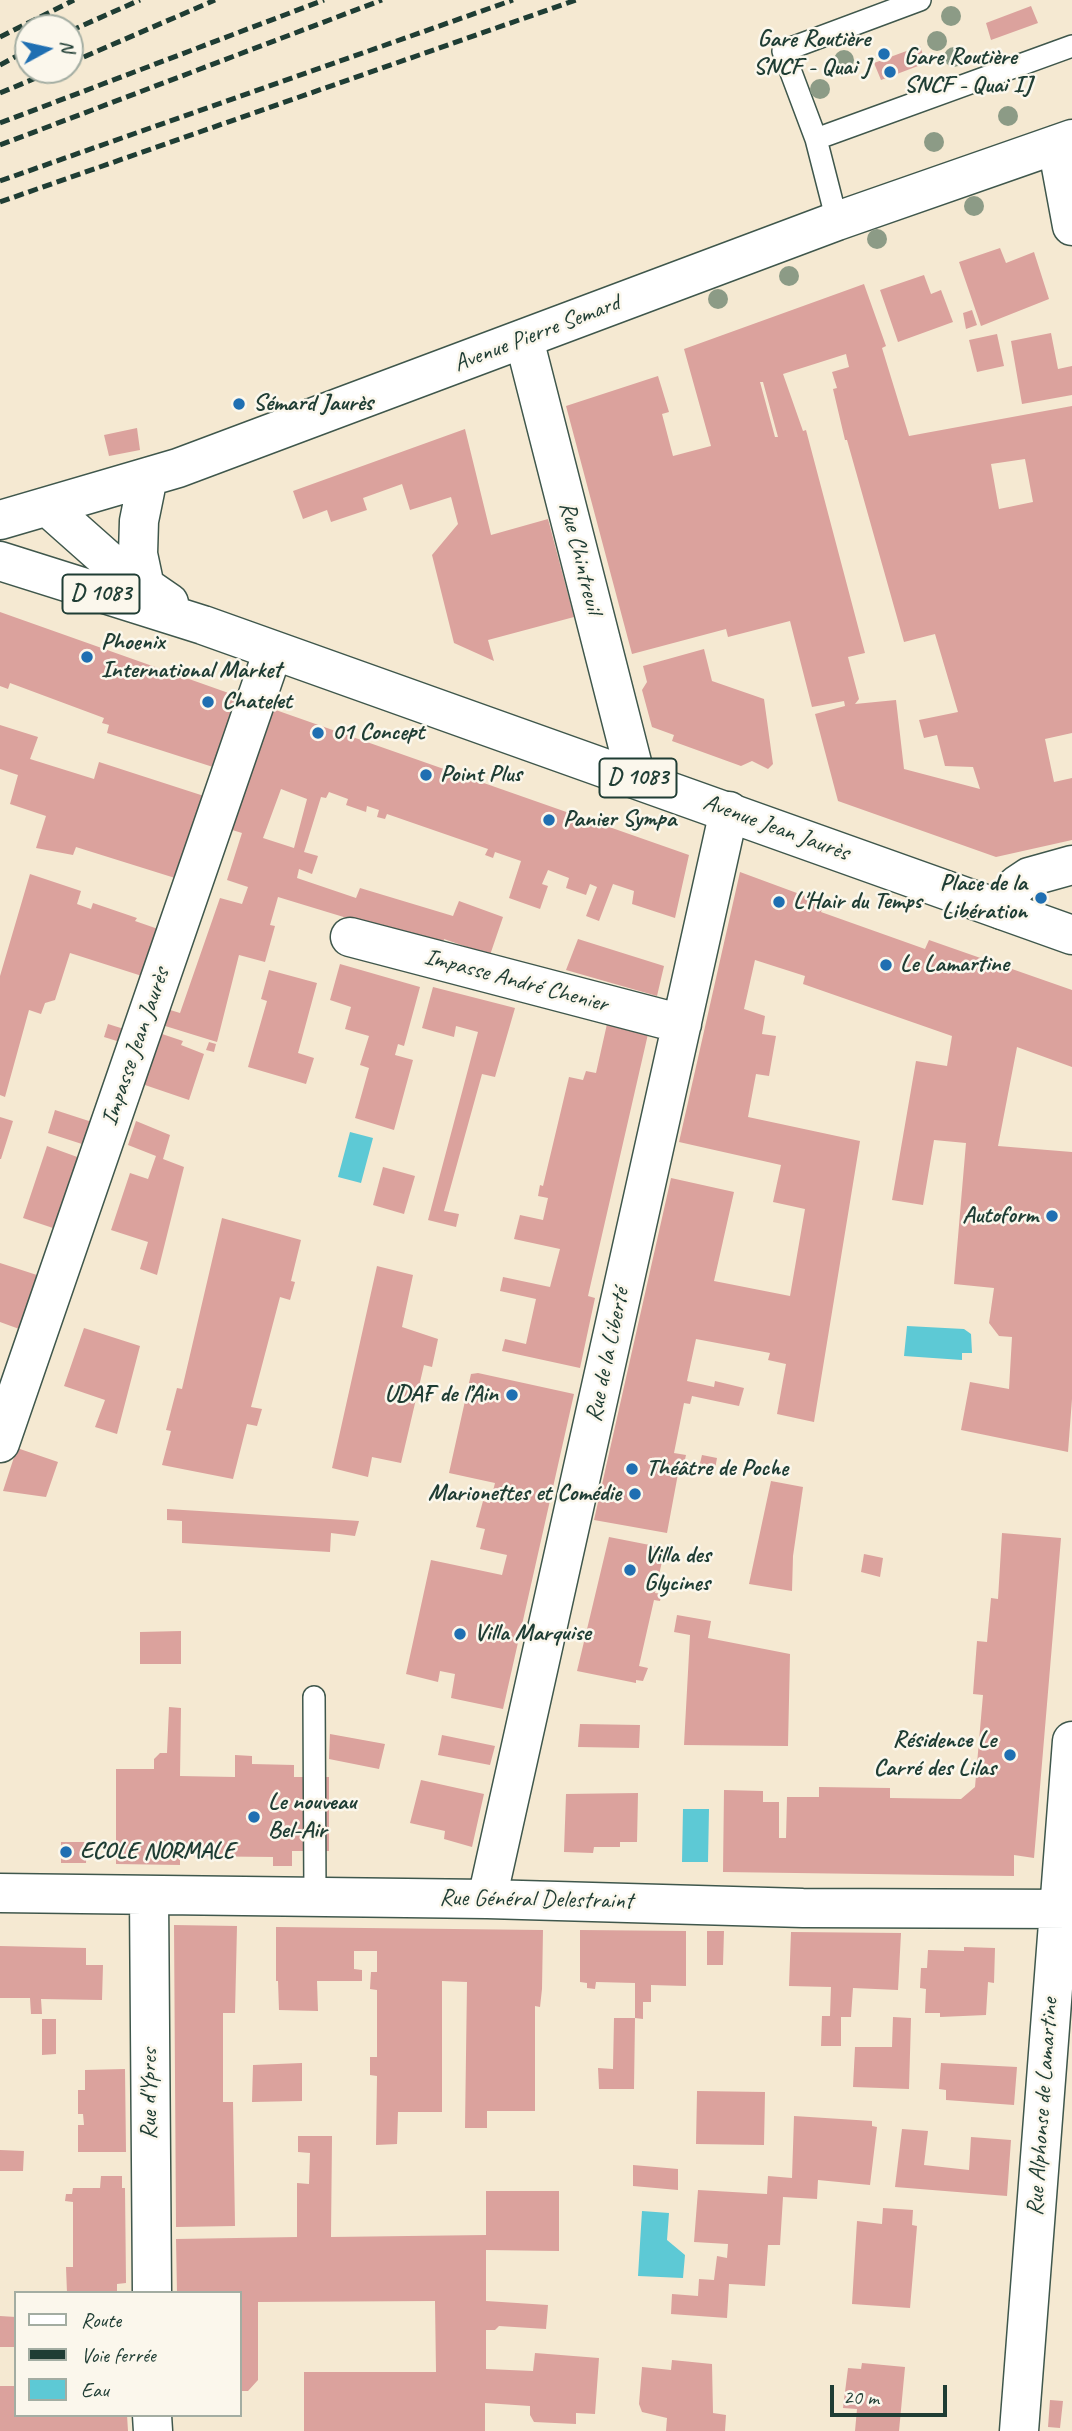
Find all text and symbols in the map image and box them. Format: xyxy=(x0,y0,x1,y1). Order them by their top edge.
north arrow xyxy=(14,14,84,84)
place label: Gare Routière SNCF - Quai J xyxy=(753,26,870,82)
text: N xyxy=(55,39,81,54)
place label: Gare Routière SNCF - Quai IJ xyxy=(904,44,1031,100)
marker: Gare Routière SNCF - Quai J xyxy=(876,46,892,62)
marker: Gare Routière SNCF - Quai IJ xyxy=(882,64,898,80)
street label: Avenue Pierre Semard xyxy=(450,289,624,379)
place label: Sémard Jaurès xyxy=(253,390,373,418)
marker: Sémard Jaurès xyxy=(231,396,247,412)
street label: Rue Chintreuil xyxy=(552,499,608,617)
road number: D 1083 xyxy=(62,574,140,614)
place label: Phoenix International Market xyxy=(101,629,281,685)
marker: Phoenix International Market xyxy=(79,649,95,665)
place label: Chatelet xyxy=(222,688,292,716)
marker: Chatelet xyxy=(200,694,216,710)
place label: 01 Concept xyxy=(332,719,424,747)
marker: 01 Concept xyxy=(310,725,326,741)
road number: D 1083 xyxy=(600,758,676,798)
place label: Point Plus xyxy=(440,761,522,789)
marker: Point Plus xyxy=(418,767,434,783)
street label: Avenue Jean Jaurès xyxy=(699,788,853,868)
place label: Panier Sympa xyxy=(563,806,676,834)
marker: Panier Sympa xyxy=(541,812,557,828)
place label: Place de la Libération xyxy=(940,870,1027,926)
place label: L'Hair du Temps xyxy=(793,888,922,916)
marker: Place de la Libération xyxy=(1033,890,1049,906)
marker: L'Hair du Temps xyxy=(771,894,787,910)
street label: Impasse André Chenier xyxy=(421,943,611,1019)
place label: Le Lamartine xyxy=(900,951,1009,979)
marker: Le Lamartine xyxy=(878,957,894,973)
street label: Impasse Jean Jaurès xyxy=(96,964,176,1130)
place label: Autoform xyxy=(962,1202,1038,1230)
marker: Autoform xyxy=(1044,1208,1060,1224)
street label: Rue de la Liberté xyxy=(580,1286,636,1424)
place label: UDAF de l’Ain xyxy=(384,1381,498,1409)
marker: UDAF de l’Ain xyxy=(504,1387,520,1403)
place label: Théâtre de Poche xyxy=(646,1455,788,1483)
marker: Théâtre de Poche xyxy=(624,1461,640,1477)
place label: Marionettes et Comédie xyxy=(428,1480,621,1508)
marker: Marionettes et Comédie xyxy=(627,1486,643,1502)
place label: Villa des Glycines xyxy=(644,1542,711,1598)
marker: Villa des Glycines xyxy=(622,1562,638,1578)
place label: Villa Marquise xyxy=(474,1620,591,1648)
marker: Villa Marquise xyxy=(452,1626,468,1642)
place label: Résidence Le Carré des Lilas xyxy=(873,1727,996,1783)
marker: Résidence Le Carré des Lilas xyxy=(1002,1747,1018,1763)
place label: Le nouveau Bel-Air xyxy=(268,1789,356,1845)
marker: Le nouveau Bel-Air xyxy=(246,1809,262,1825)
place label: ECOLE NORMALE xyxy=(80,1838,235,1866)
marker: ECOLE NORMALE xyxy=(58,1844,74,1860)
street label: Rue Général Delestraint xyxy=(439,1884,633,1916)
street label: Rue Alphonse de Lamartine xyxy=(1021,1997,1065,2217)
street label: Rue d'Ypres xyxy=(136,2048,164,2140)
legend xyxy=(14,2291,242,2417)
text: Route xyxy=(81,2307,121,2333)
text: Voie ferrée xyxy=(81,2342,156,2368)
scale bar xyxy=(834,2372,951,2416)
text: Eau xyxy=(81,2377,109,2403)
text: 20 m xyxy=(843,2384,879,2410)

